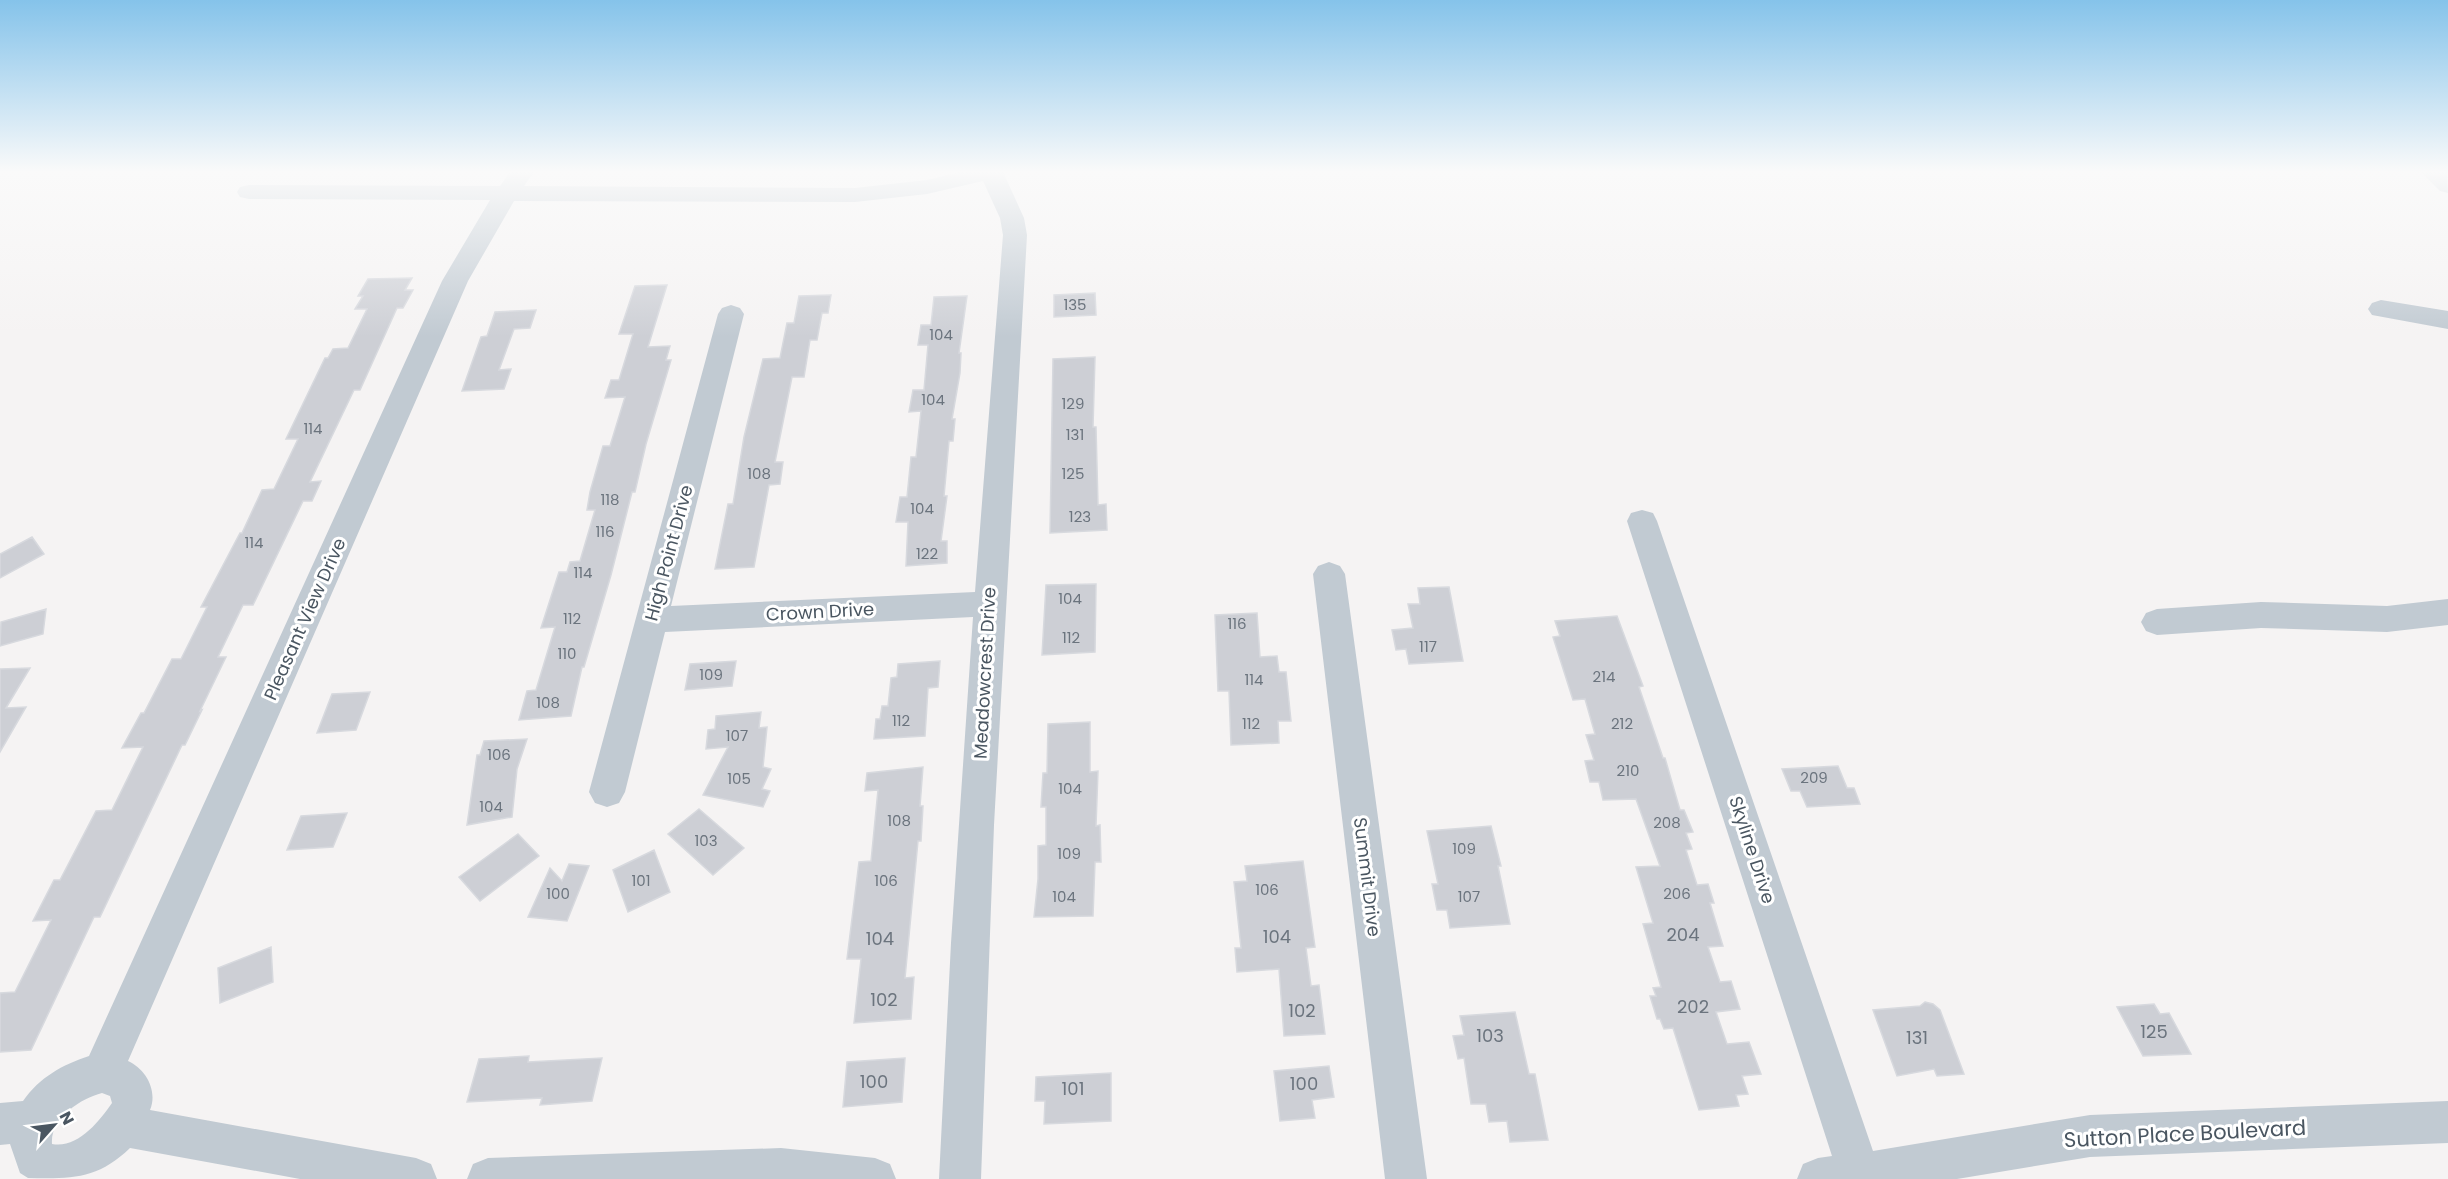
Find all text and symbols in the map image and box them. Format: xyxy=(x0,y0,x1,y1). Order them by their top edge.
house number: 135 xyxy=(1063,294,1087,315)
house number: 104 xyxy=(929,324,953,345)
house number: 104 xyxy=(921,389,945,410)
house number: 129 xyxy=(1062,393,1084,414)
house number: 114 xyxy=(303,418,323,439)
house number: 131 xyxy=(1066,424,1084,445)
house number: 108 xyxy=(747,463,771,484)
house number: 125 xyxy=(1062,463,1084,484)
street label: High Point Drive xyxy=(638,482,699,624)
house number: 118 xyxy=(600,489,620,510)
house number: 104 xyxy=(910,498,934,519)
house number: 123 xyxy=(1069,506,1091,527)
house number: 116 xyxy=(595,521,615,542)
house number: 114 xyxy=(244,532,264,553)
street label: Pleasant View Drive xyxy=(258,534,352,704)
house number: 122 xyxy=(916,543,938,564)
house number: 114 xyxy=(573,562,593,583)
street label: Meadowcrest Drive xyxy=(968,586,1001,759)
house number: 104 xyxy=(1058,588,1082,609)
street label: Crown Drive xyxy=(765,596,875,627)
house number: 112 xyxy=(563,608,581,629)
house number: 116 xyxy=(1227,613,1247,634)
house number: 112 xyxy=(1062,627,1080,648)
house number: 117 xyxy=(1419,636,1437,657)
house number: 110 xyxy=(557,643,577,664)
house number: 109 xyxy=(699,664,723,685)
house number: 214 xyxy=(1593,666,1615,687)
house number: 114 xyxy=(1244,669,1264,690)
house number: 108 xyxy=(536,692,560,713)
house number: 112 xyxy=(892,710,910,731)
house number: 112 xyxy=(1242,713,1260,734)
house number: 212 xyxy=(1611,713,1633,734)
house number: 107 xyxy=(726,725,748,746)
house number: 106 xyxy=(487,744,511,765)
house number: 210 xyxy=(1617,760,1639,781)
house number: 209 xyxy=(1800,767,1828,788)
house number: 105 xyxy=(727,768,751,789)
house number: 104 xyxy=(1058,778,1082,799)
street label: Skyline Drive xyxy=(1723,793,1782,907)
house number: 104 xyxy=(479,796,503,817)
house number: 108 xyxy=(887,810,911,831)
house number: 208 xyxy=(1653,812,1681,833)
street label: Summit Drive xyxy=(1348,816,1387,938)
house number: 103 xyxy=(694,830,718,851)
house number: 109 xyxy=(1452,838,1476,859)
house number: 109 xyxy=(1057,843,1081,864)
house number: 101 xyxy=(631,870,651,891)
house number: 106 xyxy=(874,870,898,891)
house number: 106 xyxy=(1255,879,1279,900)
house number: 100 xyxy=(546,883,570,904)
house number: 206 xyxy=(1663,883,1691,904)
house number: 104 xyxy=(1052,886,1076,907)
house number: 107 xyxy=(1458,886,1480,907)
house number: 204 xyxy=(1667,922,1699,947)
house number: 104 xyxy=(1263,924,1291,949)
house number: 104 xyxy=(866,926,894,951)
house number: 102 xyxy=(870,987,898,1012)
house number: 202 xyxy=(1677,994,1709,1019)
house number: 102 xyxy=(1288,998,1316,1023)
house number: 125 xyxy=(2140,1019,2168,1044)
house number: 103 xyxy=(1476,1023,1504,1048)
house number: 131 xyxy=(1906,1025,1928,1050)
house number: 100 xyxy=(860,1069,888,1094)
house number: 100 xyxy=(1290,1071,1318,1096)
house number: 101 xyxy=(1062,1076,1084,1101)
north arrow xyxy=(24,1095,84,1155)
text: N xyxy=(54,1107,80,1129)
street label: Sutton Place Boulevard xyxy=(2063,1113,2307,1154)

